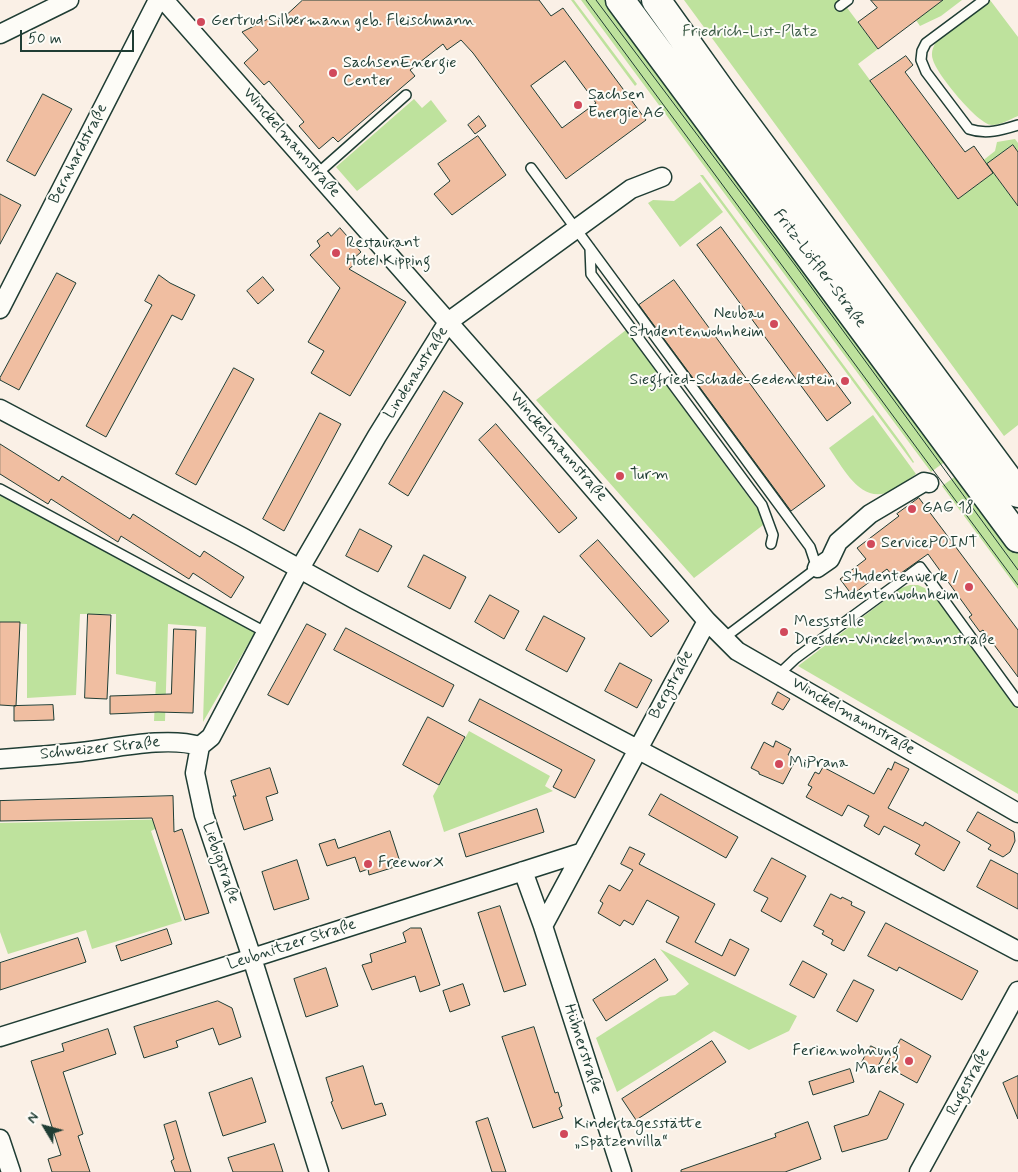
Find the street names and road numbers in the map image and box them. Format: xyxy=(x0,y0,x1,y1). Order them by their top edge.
street label: Winckelmannstraße xyxy=(238,84,344,202)
street label: Bernhardstraße xyxy=(46,101,112,207)
street label: Fritz-Löffler-Straße xyxy=(768,206,870,332)
street label: Lindenaustraße xyxy=(381,323,453,423)
street label: Winckelmannstraße xyxy=(505,388,611,506)
street label: Bergstraße xyxy=(646,647,698,723)
street label: Winckelmannstraße xyxy=(788,674,918,760)
street label: Schweizer Straße xyxy=(39,733,161,765)
street label: Liebigstraße xyxy=(197,820,243,906)
street label: Leubnitzer Straße xyxy=(225,915,359,975)
street label: Hübnerstraße xyxy=(559,1002,605,1096)
street label: Rugestraße xyxy=(943,1045,995,1119)

